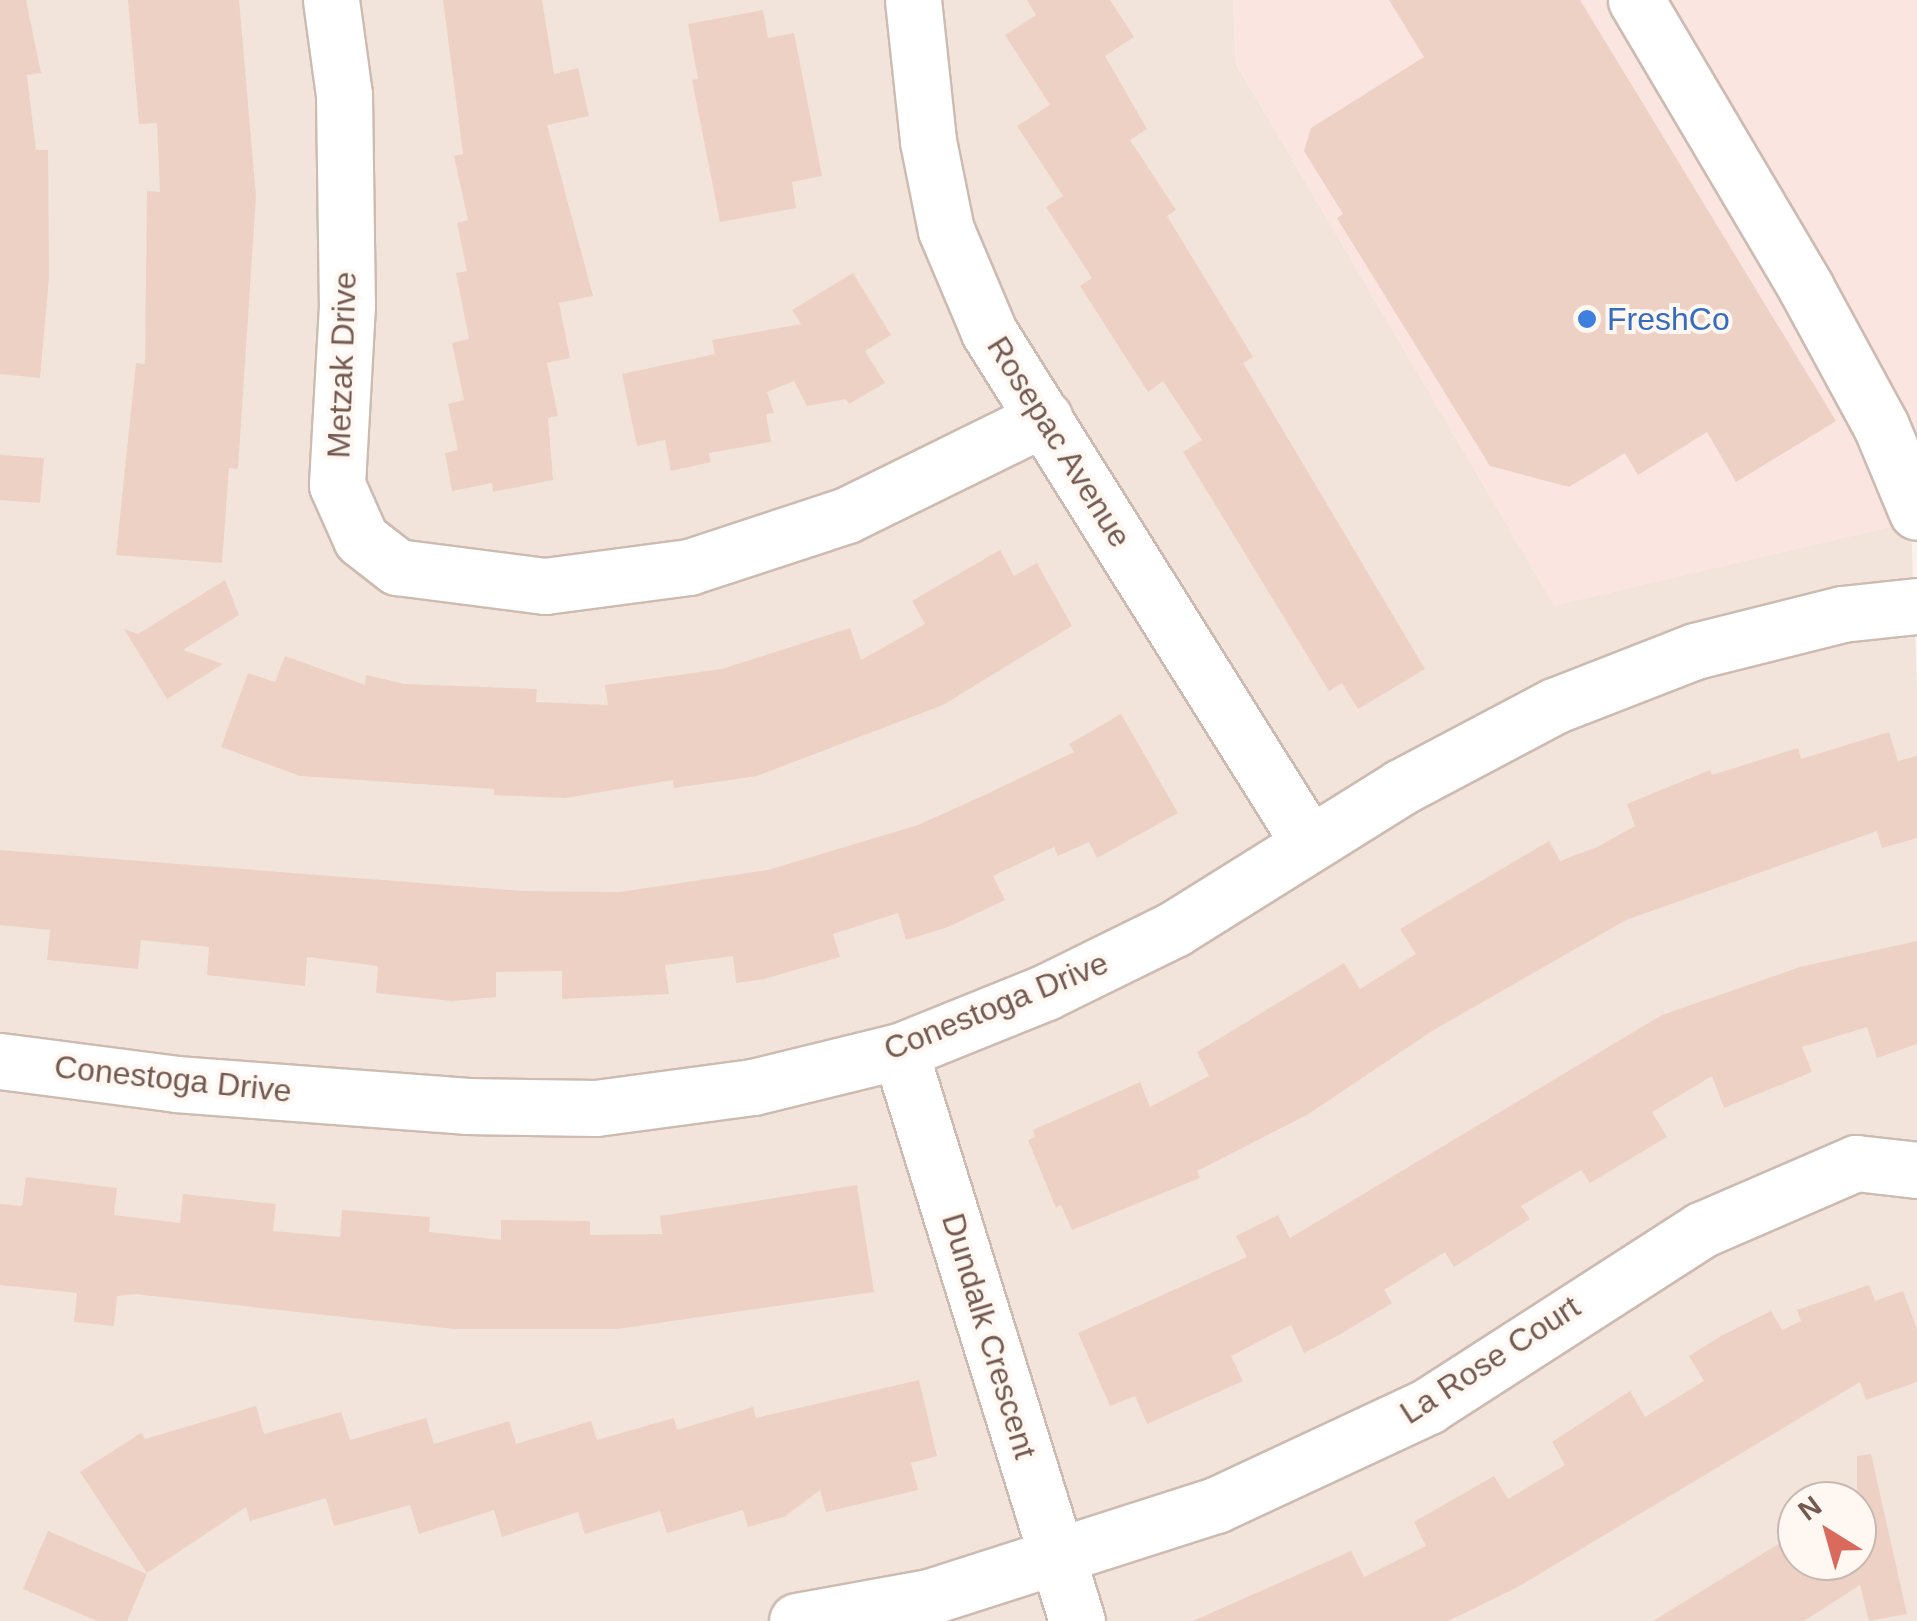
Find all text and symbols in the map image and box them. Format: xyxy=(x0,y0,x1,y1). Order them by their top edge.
street label: Metzak Drive xyxy=(320,271,364,459)
place label: FreshCo xyxy=(1607,300,1730,338)
marker: FreshCo xyxy=(1576,308,1598,330)
street label: Rosepac Avenue xyxy=(978,329,1140,555)
street label: Conestoga Drive xyxy=(878,944,1114,1068)
street label: Conestoga Drive xyxy=(52,1047,294,1111)
street label: Dundalk Crescent xyxy=(933,1209,1045,1463)
street label: La Rose Court xyxy=(1393,1288,1587,1432)
north arrow xyxy=(1777,1481,1877,1581)
text: N xyxy=(1792,1490,1827,1527)

